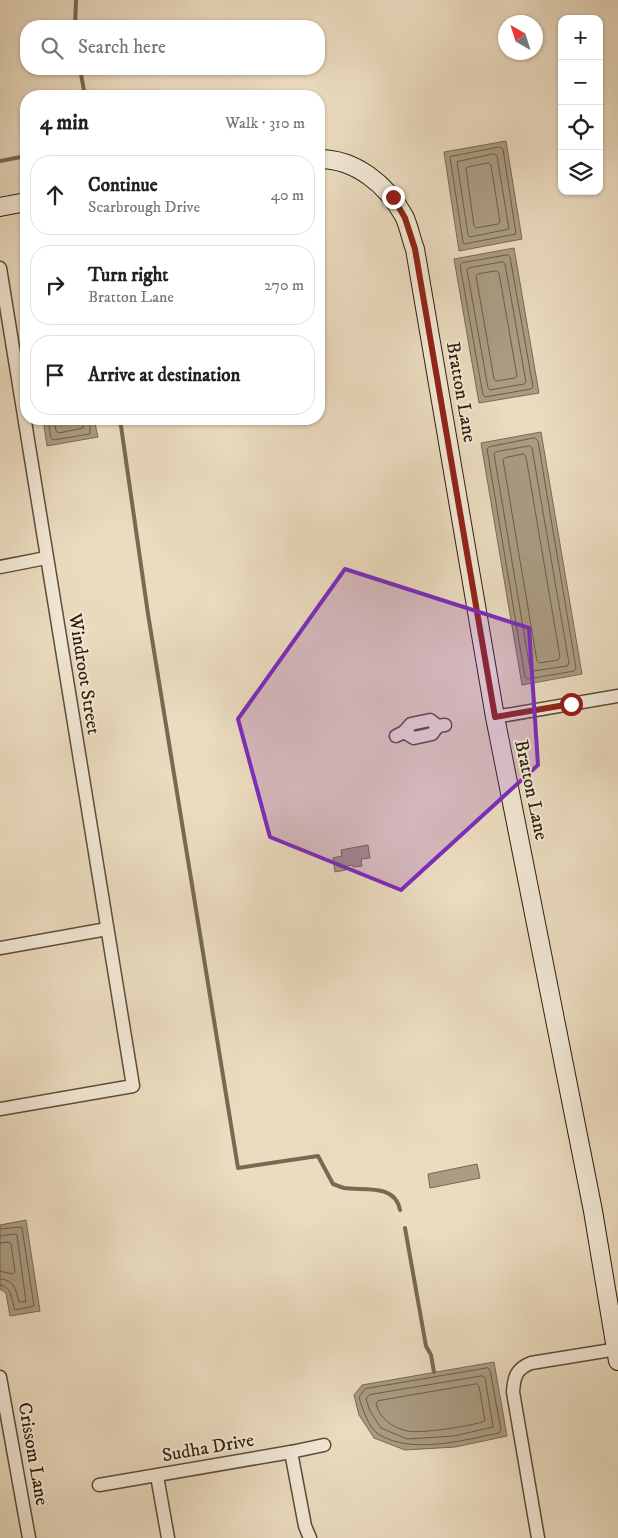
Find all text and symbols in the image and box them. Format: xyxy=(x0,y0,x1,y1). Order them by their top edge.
north arrow xyxy=(498,15,543,60)
map controls xyxy=(558,15,603,195)
button: + xyxy=(558,15,603,60)
search box xyxy=(20,20,325,75)
icon: search xyxy=(38,34,66,62)
text: Search here xyxy=(78,36,166,59)
button: − xyxy=(558,60,603,105)
button: locate xyxy=(558,105,603,150)
text: 4 min xyxy=(40,110,89,136)
text: Walk · 310 m xyxy=(225,113,305,133)
button: layers xyxy=(558,150,603,195)
text: Continue xyxy=(88,174,158,197)
icon: ahead xyxy=(41,181,69,209)
text: 40 m xyxy=(271,185,304,205)
route end xyxy=(382,186,405,209)
text: Scarbrough Drive xyxy=(88,197,200,217)
text: Turn right xyxy=(88,264,168,287)
icon: right xyxy=(41,271,69,299)
text: 270 m xyxy=(264,275,304,295)
text: Bratton Lane xyxy=(88,287,174,307)
street label: Bratton Lane xyxy=(441,340,481,444)
icon: arrive xyxy=(41,361,69,389)
text: Arrive at destination xyxy=(88,364,240,387)
street label: Windroot Street xyxy=(63,611,105,736)
route start xyxy=(560,693,583,716)
street label: Bratton Lane xyxy=(509,738,553,842)
street label: Crissom Lane xyxy=(13,1401,53,1507)
street label: Sudha Drive xyxy=(160,1429,256,1467)

